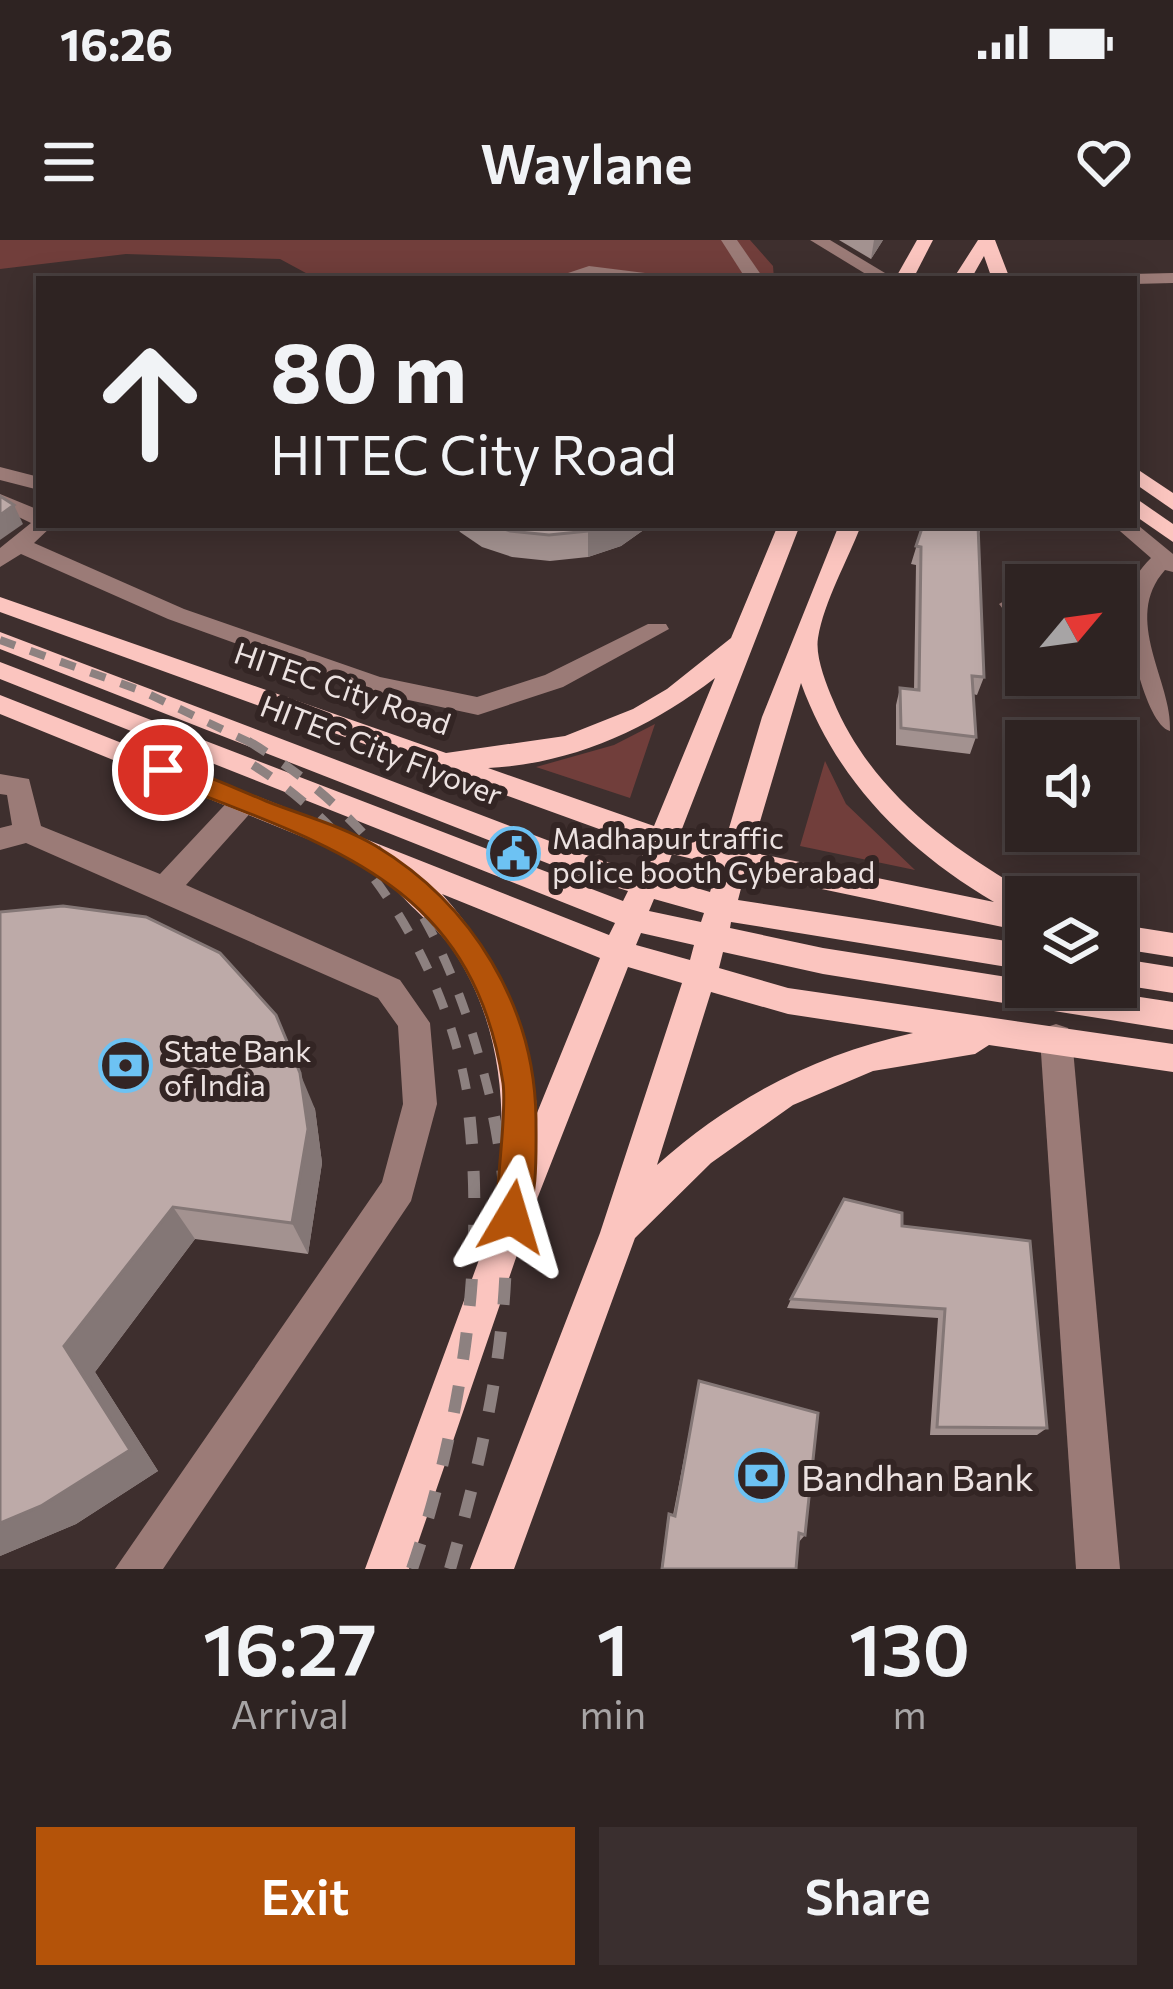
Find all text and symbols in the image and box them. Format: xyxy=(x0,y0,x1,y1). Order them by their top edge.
text: 16:26 xyxy=(60,15,173,70)
icon: menu xyxy=(36,129,102,195)
text: Waylane xyxy=(480,129,693,195)
icon: heart xyxy=(1071,129,1137,195)
text: 80 m xyxy=(270,318,467,420)
icon: ahead xyxy=(72,324,228,480)
text: HITEC City Road xyxy=(270,420,677,486)
north arrow xyxy=(1005,564,1137,696)
map controls xyxy=(1005,564,1137,1008)
street label: HITEC City Road xyxy=(230,633,456,741)
street label: HITEC City Flyover xyxy=(256,686,508,812)
pin xyxy=(112,719,214,821)
button: sound xyxy=(1005,720,1137,852)
icon: arrive xyxy=(130,737,196,803)
place label: Madhapur traffic police booth Cyberabad xyxy=(552,818,875,889)
public building icon: Madhapur traffic police booth Cyberabad xyxy=(485,825,541,881)
button: layers xyxy=(1005,876,1137,1008)
place label: State Bank of India xyxy=(164,1031,311,1102)
bank icon: State Bank of India xyxy=(97,1038,153,1094)
position arrow xyxy=(449,1154,575,1280)
bank icon: Bandhan Bank xyxy=(734,1448,790,1504)
place label: Bandhan Bank xyxy=(801,1454,1034,1498)
text: 16:27 xyxy=(203,1603,377,1691)
text: 1 xyxy=(597,1603,629,1691)
text: 130 xyxy=(849,1603,970,1691)
text: Arrival xyxy=(231,1689,349,1737)
text: min xyxy=(580,1689,646,1737)
text: m xyxy=(892,1689,927,1737)
button: Exit xyxy=(36,1827,575,1965)
button: Share xyxy=(599,1827,1137,1965)

